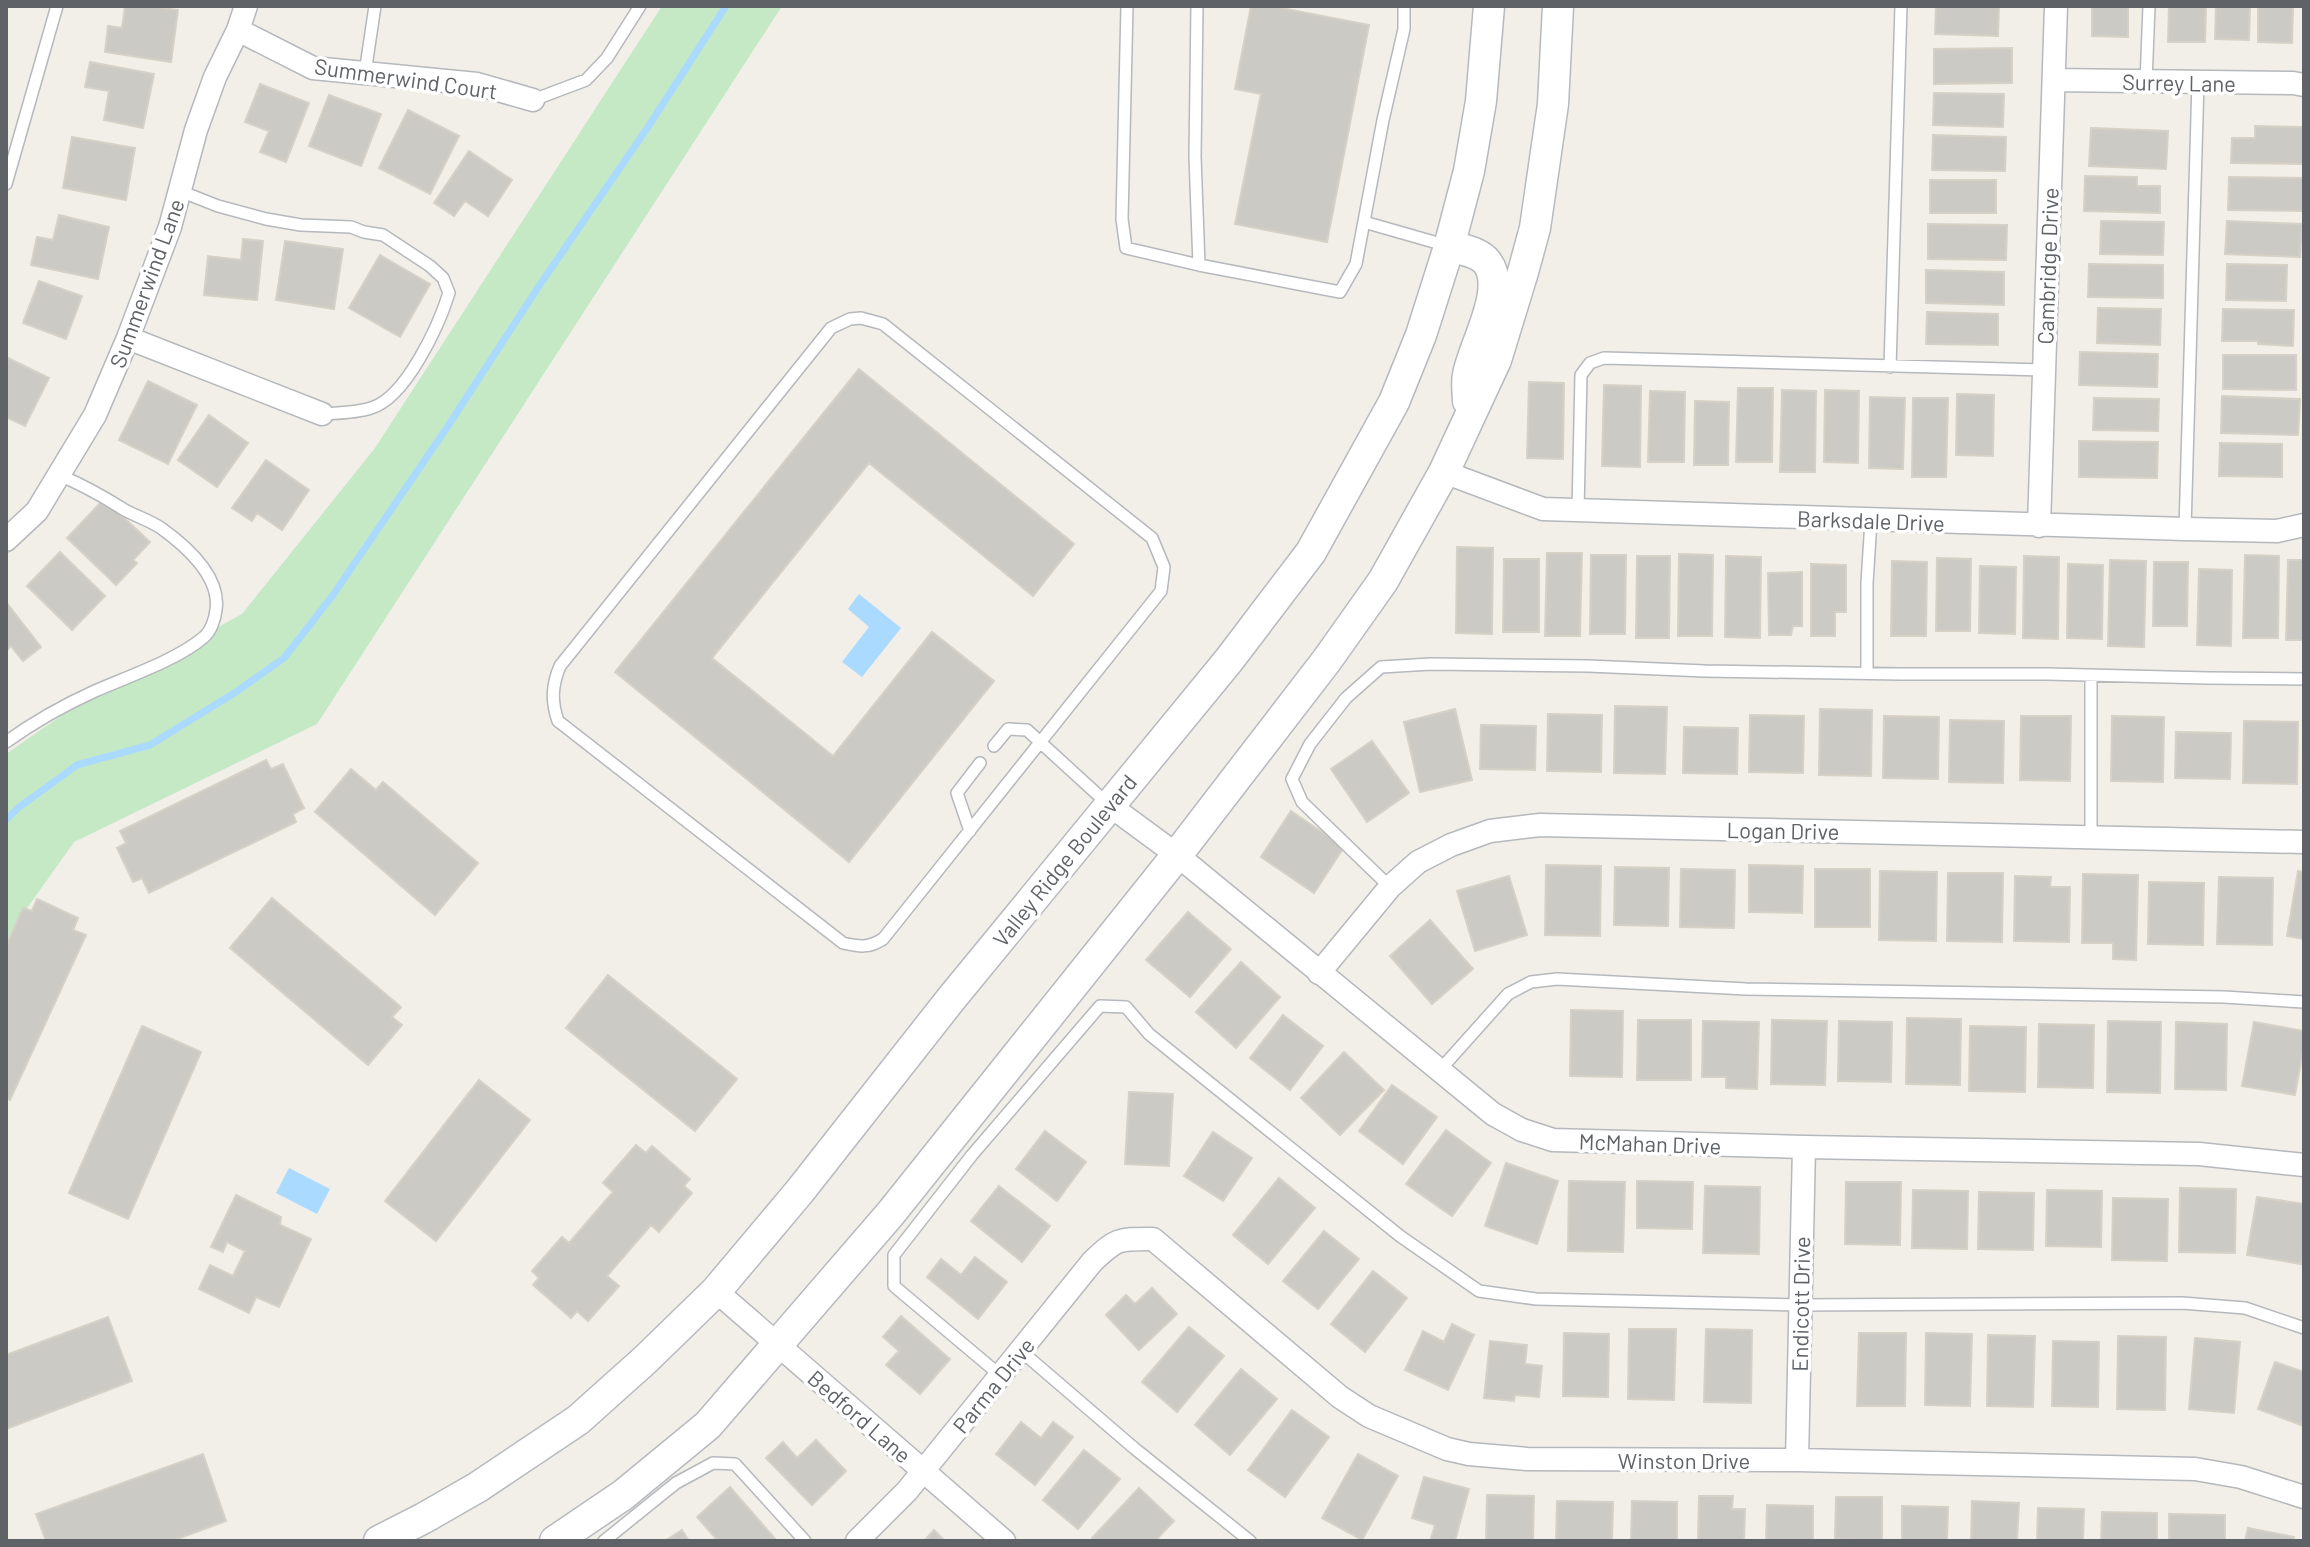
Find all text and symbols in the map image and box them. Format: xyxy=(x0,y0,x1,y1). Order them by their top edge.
street label: Summerwind Court xyxy=(313,52,499,104)
street label: Surrey Lane xyxy=(2122,68,2236,96)
street label: Cambridge Drive xyxy=(2031,187,2063,345)
street label: Summerwind Lane xyxy=(103,195,189,371)
street label: Barksdale Drive xyxy=(1797,504,1945,536)
street label: Valley Ridge Boulevard xyxy=(987,769,1141,951)
street label: Logan Drive xyxy=(1726,816,1840,844)
street label: McMahan Drive xyxy=(1578,1128,1722,1158)
street label: Endicott Drive xyxy=(1786,1236,1814,1372)
street label: Parma Drive xyxy=(947,1332,1039,1438)
street label: Bedford Lane xyxy=(803,1364,917,1468)
street label: Winston Drive xyxy=(1618,1447,1750,1473)

